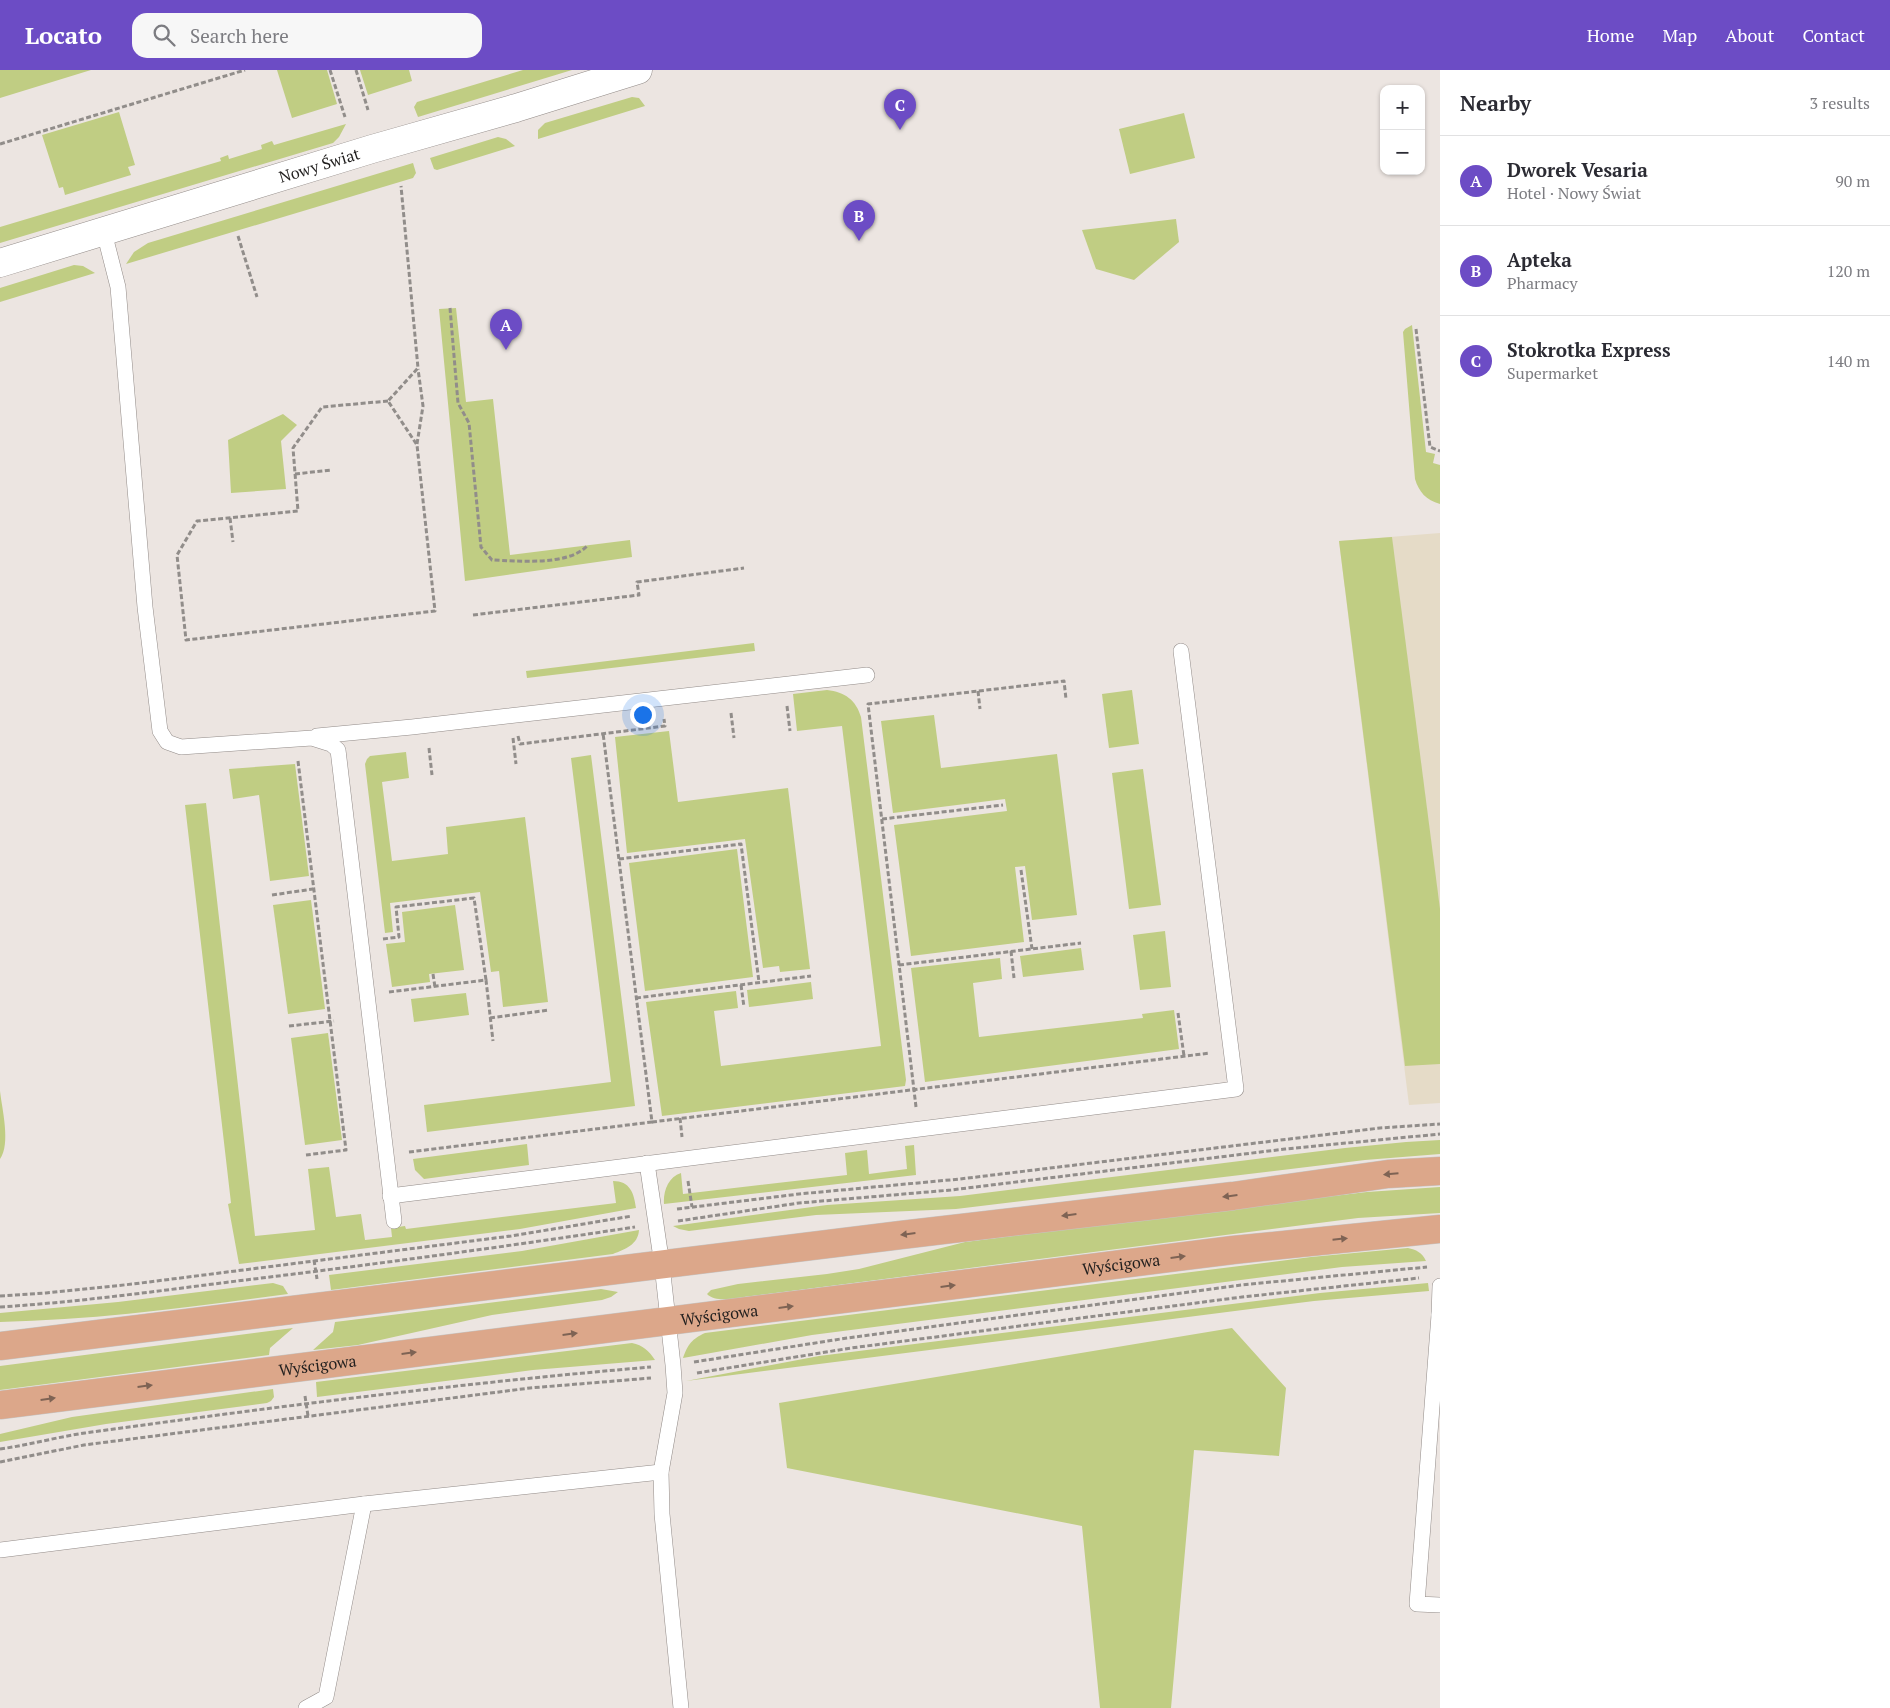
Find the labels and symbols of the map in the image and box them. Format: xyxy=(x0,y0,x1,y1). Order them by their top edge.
pin: C xyxy=(884,89,916,130)
street label: Nowy Świat xyxy=(276,142,363,188)
pin: B xyxy=(843,200,875,241)
pin: A xyxy=(490,309,522,350)
your location xyxy=(630,702,656,728)
one-way arrow xyxy=(1383,1170,1399,1178)
one-way arrow xyxy=(1222,1192,1238,1200)
one-way arrow xyxy=(1061,1211,1077,1219)
one-way arrow xyxy=(899,1230,915,1238)
one-way arrow xyxy=(1332,1235,1348,1243)
street label: Wyścigowa xyxy=(1081,1248,1161,1280)
one-way arrow xyxy=(1171,1253,1187,1261)
one-way arrow xyxy=(940,1282,956,1290)
street label: Wyścigowa xyxy=(679,1299,760,1330)
one-way arrow xyxy=(779,1303,795,1311)
one-way arrow xyxy=(563,1330,579,1338)
street label: Wyścigowa xyxy=(277,1349,358,1381)
one-way arrow xyxy=(401,1349,417,1357)
one-way arrow xyxy=(137,1382,153,1390)
one-way arrow xyxy=(40,1395,56,1403)

